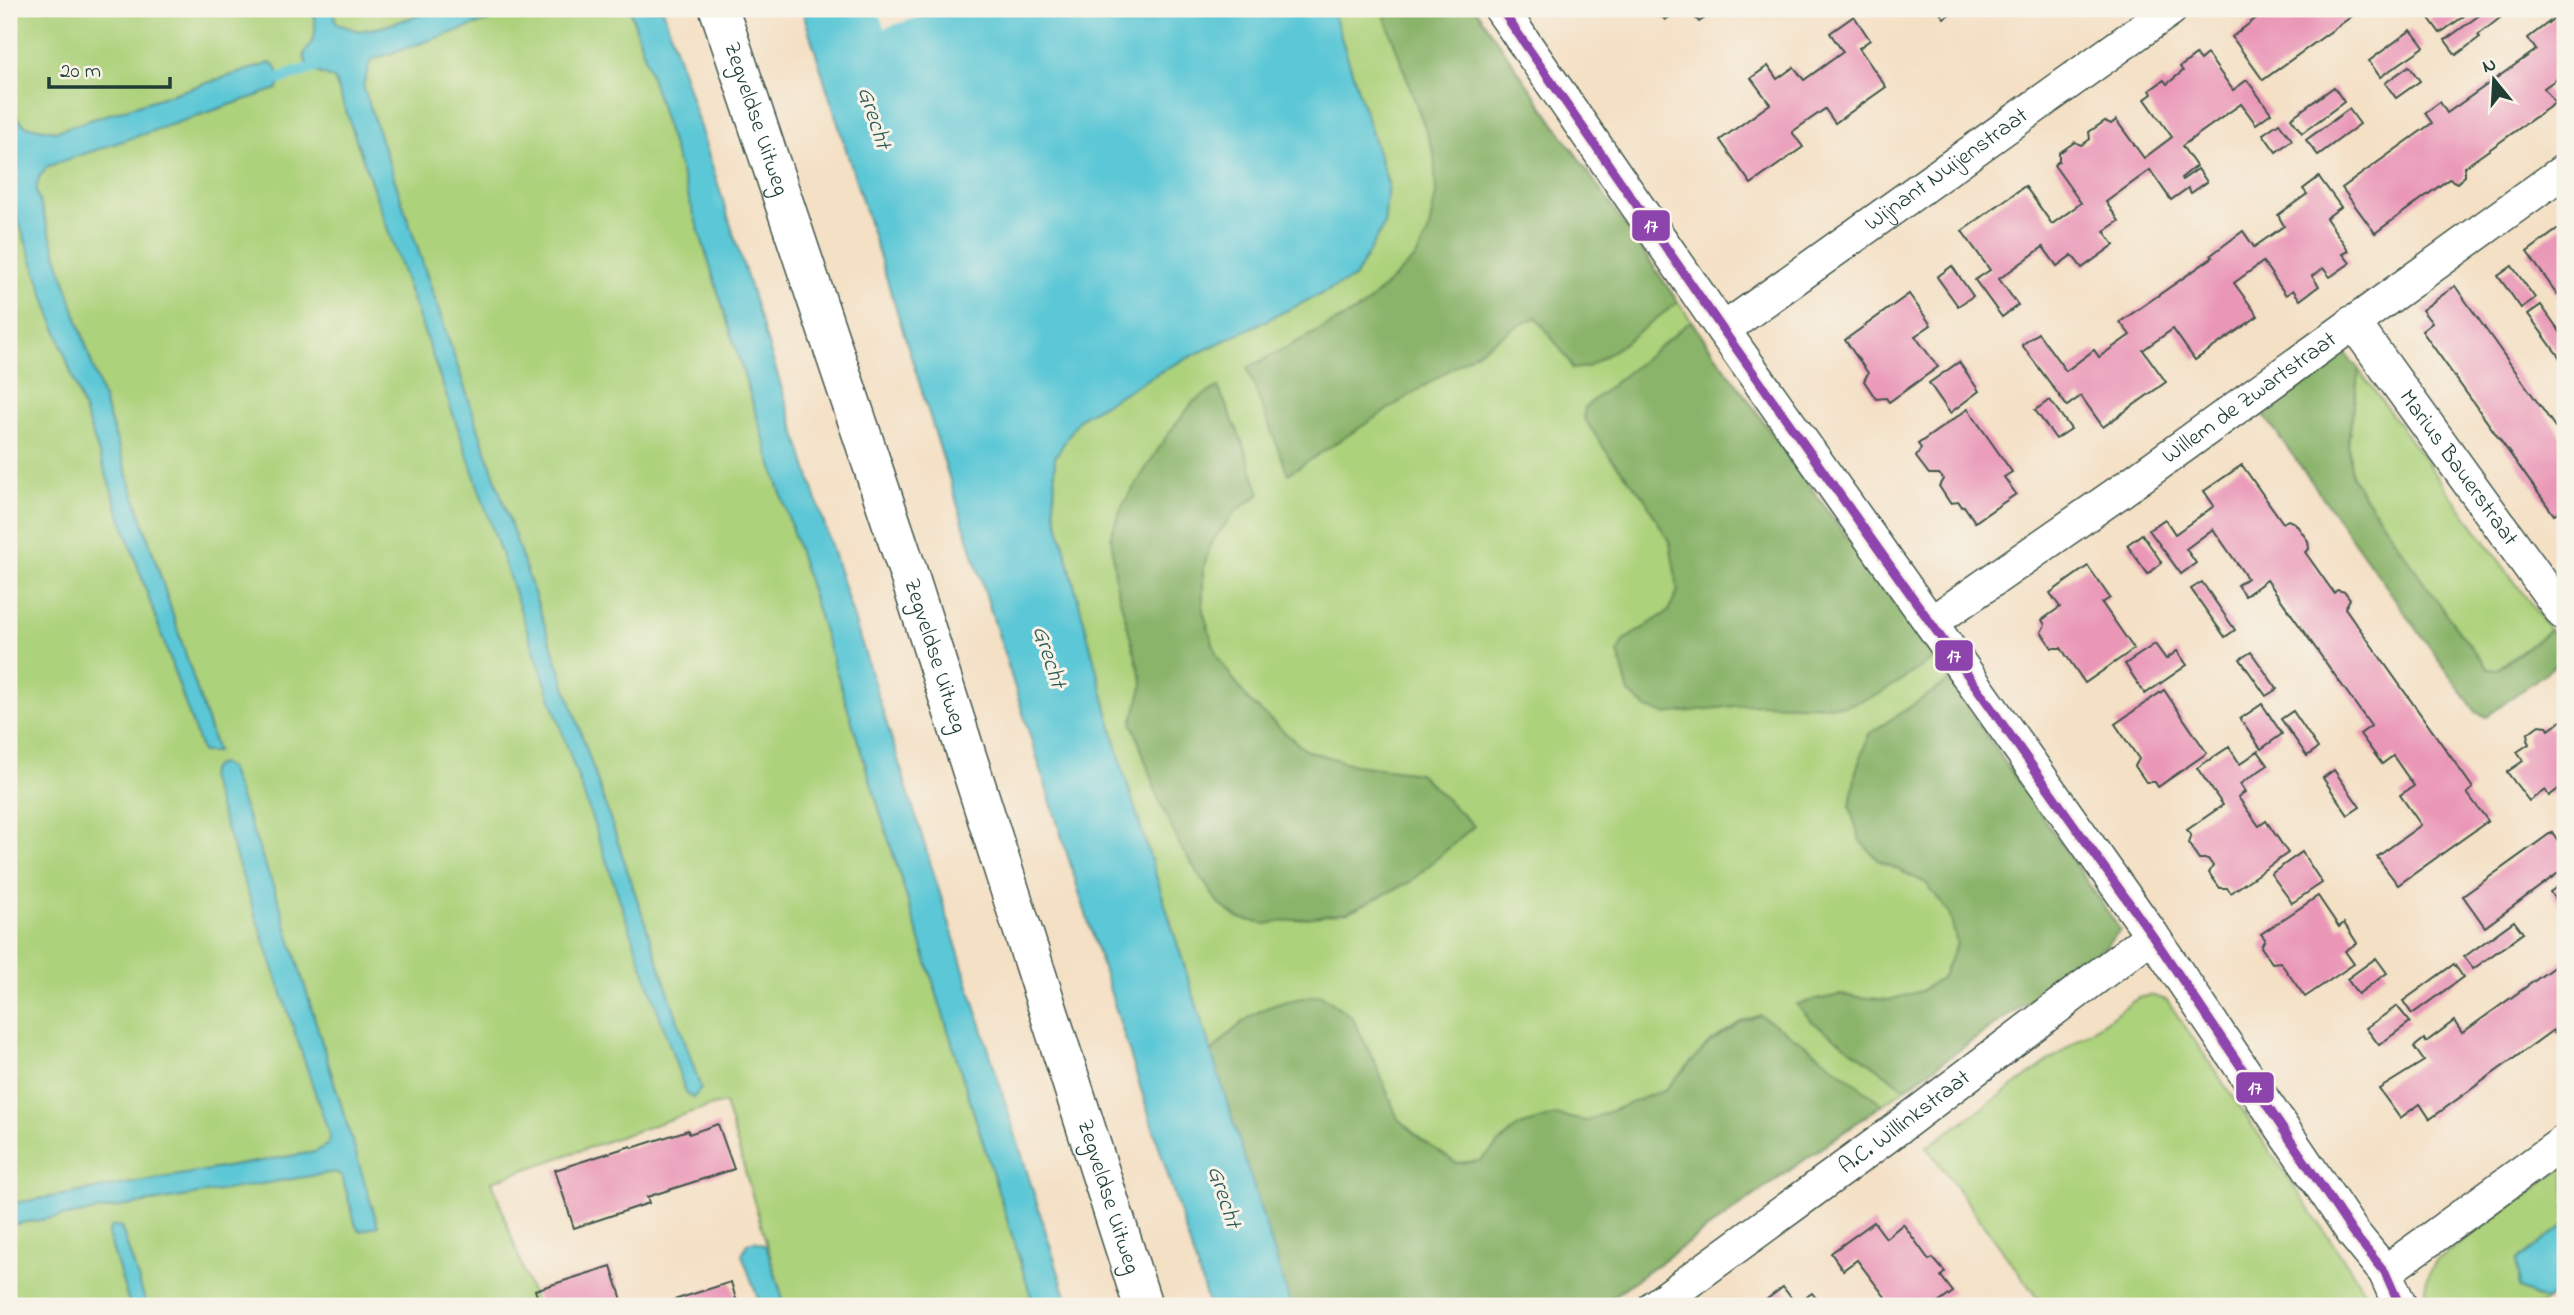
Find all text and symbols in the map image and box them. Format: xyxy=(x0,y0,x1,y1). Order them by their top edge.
street label: Zegveldse Uitweg xyxy=(715,38,797,201)
scale bar xyxy=(49,46,170,90)
north arrow xyxy=(2458,46,2528,116)
text: N xyxy=(2479,51,2500,81)
text: 20 m xyxy=(60,57,101,87)
water label: Grecht xyxy=(847,82,900,155)
street label: Wijnant Nuijenstraat xyxy=(1858,100,2035,240)
line badge: 17 xyxy=(1631,209,1671,242)
text: 17 xyxy=(1644,214,1658,241)
street label: Willem de Zwartstraat xyxy=(2155,323,2344,472)
street label: Marius Bauerstraat xyxy=(2391,383,2526,553)
street label: Zegveldse Uitweg xyxy=(895,575,975,738)
water label: Grecht xyxy=(1022,621,1075,694)
line badge: 17 xyxy=(1934,639,1974,672)
text: 17 xyxy=(1947,644,1961,671)
street label: A.C. Willinkstraat xyxy=(1832,1062,1978,1183)
line badge: 17 xyxy=(2235,1071,2275,1104)
text: 17 xyxy=(2248,1076,2262,1103)
street label: Zegveldse Uitweg xyxy=(1068,1115,1148,1279)
water label: Grecht xyxy=(1197,1161,1250,1234)

